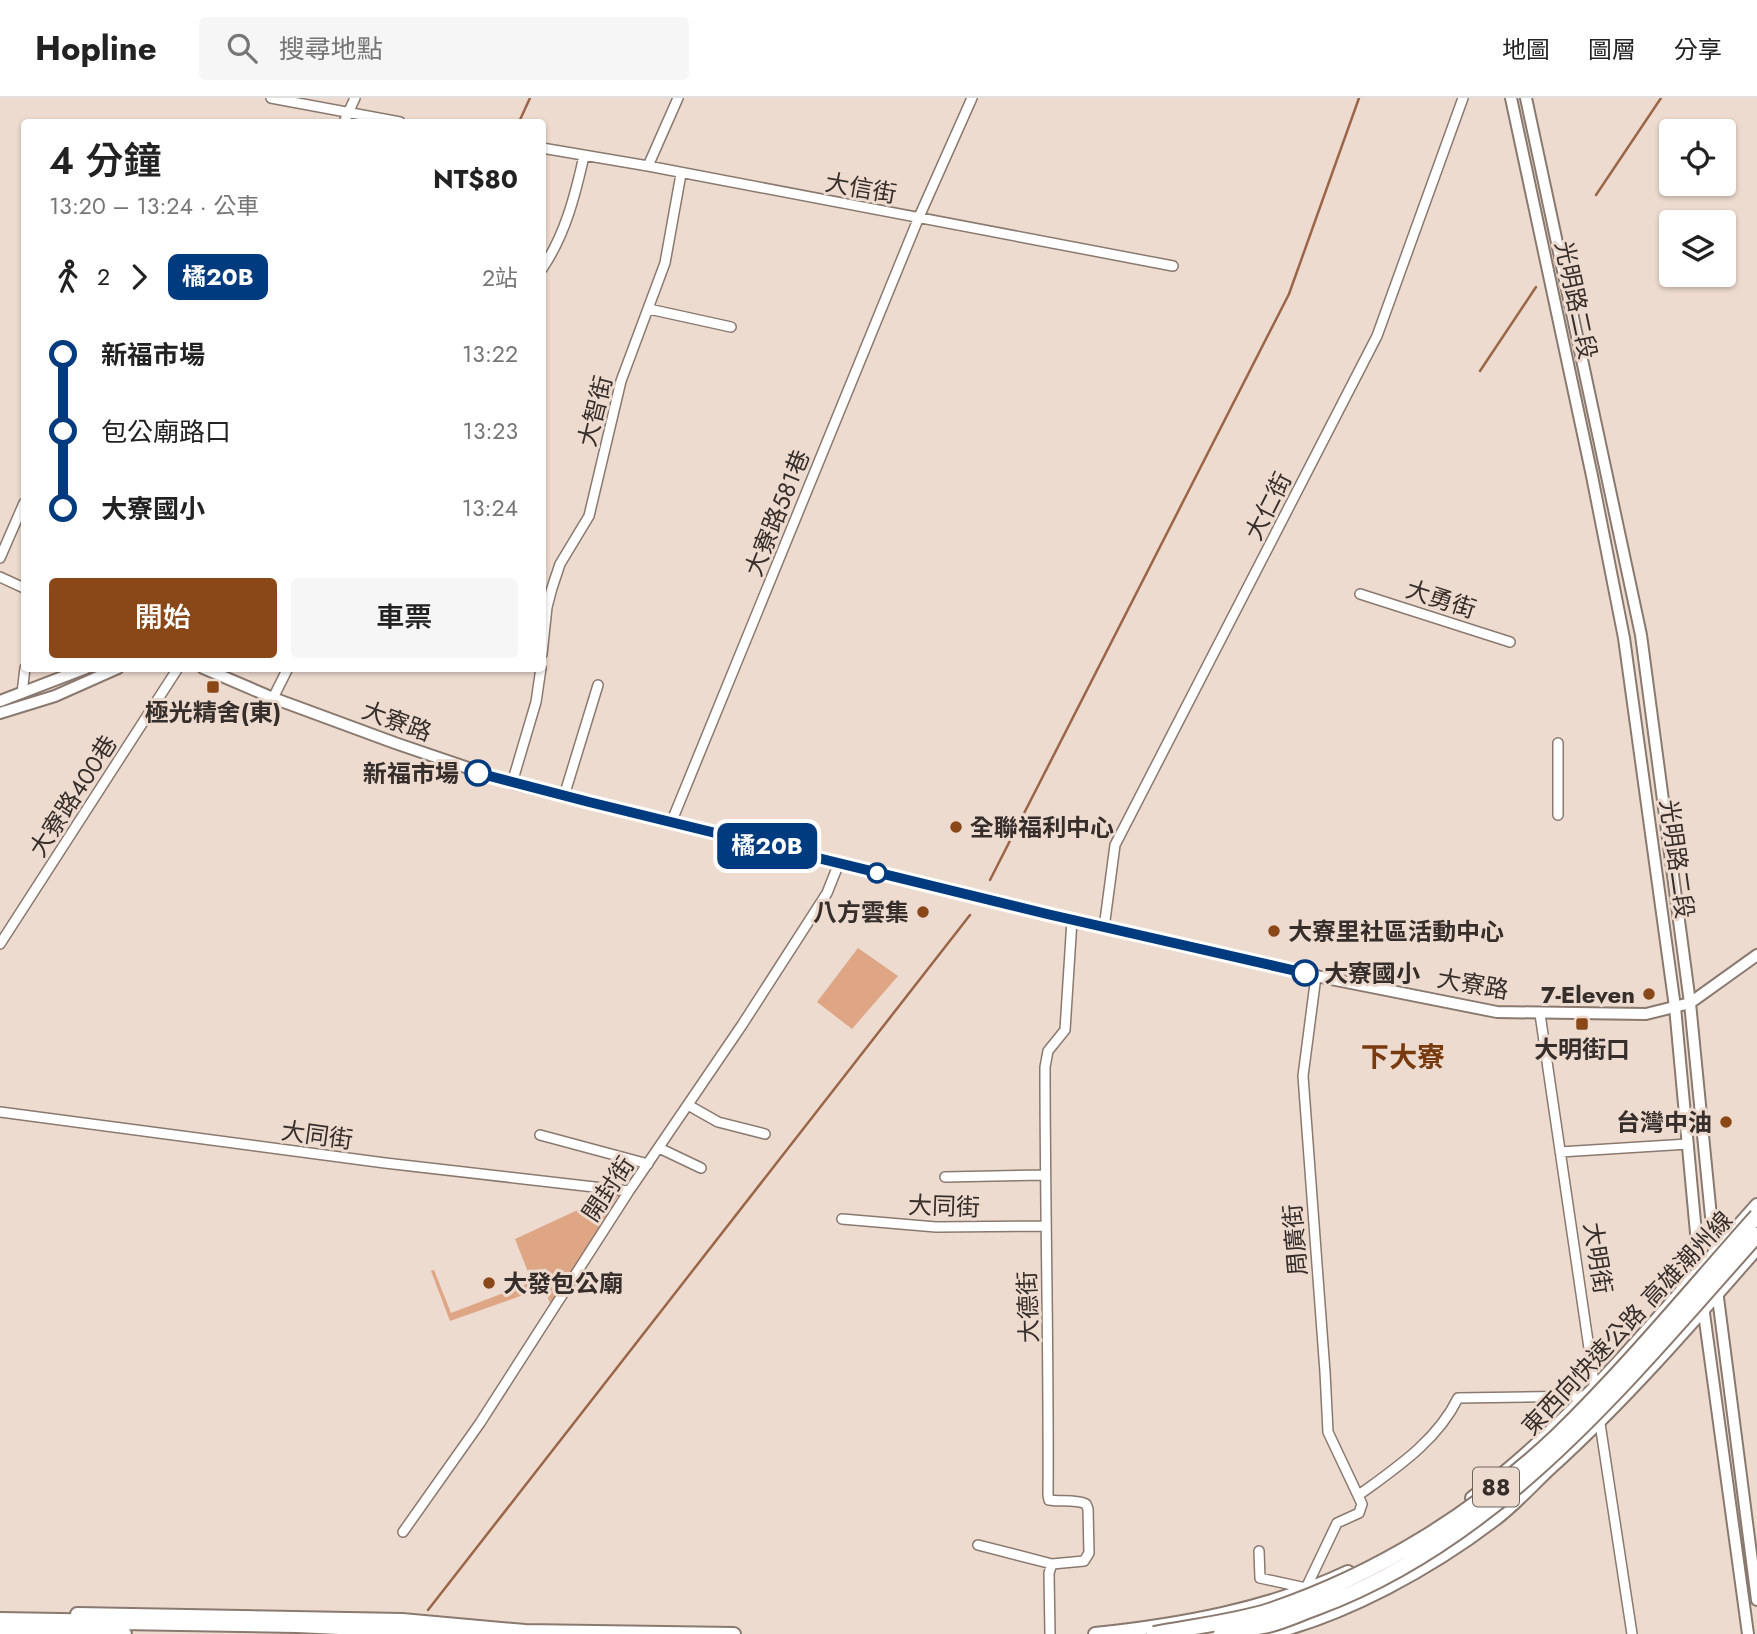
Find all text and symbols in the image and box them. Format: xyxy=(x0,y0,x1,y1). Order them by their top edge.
search box xyxy=(199,17,689,80)
text: Hopline xyxy=(35,25,157,72)
icon: search xyxy=(223,29,261,67)
text: 搜尋地點 xyxy=(279,30,383,68)
text: 地圖 xyxy=(1502,32,1550,67)
text: 圖層 xyxy=(1588,32,1636,67)
text: 分享 xyxy=(1674,32,1722,67)
map controls xyxy=(1659,119,1736,287)
button: locate xyxy=(1659,119,1736,196)
text: 4 分鐘 xyxy=(49,133,162,188)
text: NT$80 xyxy=(433,160,518,198)
street label: 大信街 xyxy=(823,165,899,211)
text: 13:20 – 13:24 · 公車 xyxy=(49,189,260,223)
button: layers xyxy=(1659,210,1736,287)
street label: 光明路二段 xyxy=(1546,238,1606,362)
icon: walk xyxy=(49,258,87,296)
icon: forward xyxy=(120,258,158,296)
text: 橘20B xyxy=(182,259,254,294)
text: 2 xyxy=(97,260,110,294)
text: 2站 xyxy=(482,261,518,295)
text: 新福市場 xyxy=(101,336,205,374)
text: 13:22 xyxy=(462,337,518,371)
street label: 大智街 xyxy=(569,372,621,450)
text: 包公廟路口 xyxy=(101,413,231,451)
text: 13:23 xyxy=(463,414,518,448)
street label: 大寮路581巷 xyxy=(736,445,818,581)
street label: 大仁街 xyxy=(1236,466,1300,546)
text: 大寮國小 xyxy=(101,490,205,528)
text: 13:24 xyxy=(462,491,518,525)
street label: 大勇街 xyxy=(1401,571,1481,627)
button: 開始 xyxy=(49,578,277,658)
button: 車票 xyxy=(291,578,518,658)
marker: 極光精舍(東) xyxy=(205,679,221,695)
street label: 大寮路 xyxy=(357,692,437,750)
place label: 極光精舍(東) xyxy=(145,695,281,730)
street label: 大寮路400巷 xyxy=(21,728,125,864)
place label: 新福市場 xyxy=(363,756,459,791)
marker: 新福市場 xyxy=(465,760,491,786)
street label: 光明路二段 xyxy=(1651,797,1703,921)
place label: 全聯福利中心 xyxy=(970,810,1114,845)
marker: 全聯福利中心 xyxy=(948,819,964,835)
line badge: 橘20B xyxy=(718,823,816,869)
text: 橘20B xyxy=(731,828,803,863)
unlabelled marker xyxy=(867,863,887,883)
place label: 八方雲集 xyxy=(813,895,909,930)
marker: 八方雲集 xyxy=(915,904,931,920)
place label: 大寮里社區活動中心 xyxy=(1288,914,1504,949)
marker: 大寮里社區活動中心 xyxy=(1266,923,1282,939)
place label: 大寮國小 xyxy=(1324,956,1420,991)
marker: 大寮國小 xyxy=(1292,960,1318,986)
street label: 大寮路 xyxy=(1435,961,1511,1007)
place label: 7-Eleven xyxy=(1541,977,1635,1012)
marker: 7-Eleven xyxy=(1641,986,1657,1002)
marker: 大明街口 xyxy=(1574,1016,1590,1032)
place label: 大明街口 xyxy=(1534,1032,1630,1067)
district label: 下大寮 xyxy=(1361,1037,1445,1078)
place label: 台灣中油 xyxy=(1616,1105,1712,1140)
street label: 大同街 xyxy=(279,1113,355,1157)
marker: 台灣中油 xyxy=(1718,1114,1734,1130)
street label: 開封街 xyxy=(573,1149,643,1229)
street label: 大同街 xyxy=(907,1187,981,1225)
street label: 周廣街 xyxy=(1274,1203,1316,1277)
street label: 東西向快速公路 高雄潮州線 xyxy=(1514,1203,1740,1443)
street label: 大明街 xyxy=(1575,1220,1621,1296)
place label: 大發包公廟 xyxy=(503,1266,623,1301)
street label: 大德街 xyxy=(1009,1270,1047,1344)
marker: 大發包公廟 xyxy=(481,1275,497,1291)
road number: 88 xyxy=(1473,1468,1519,1506)

